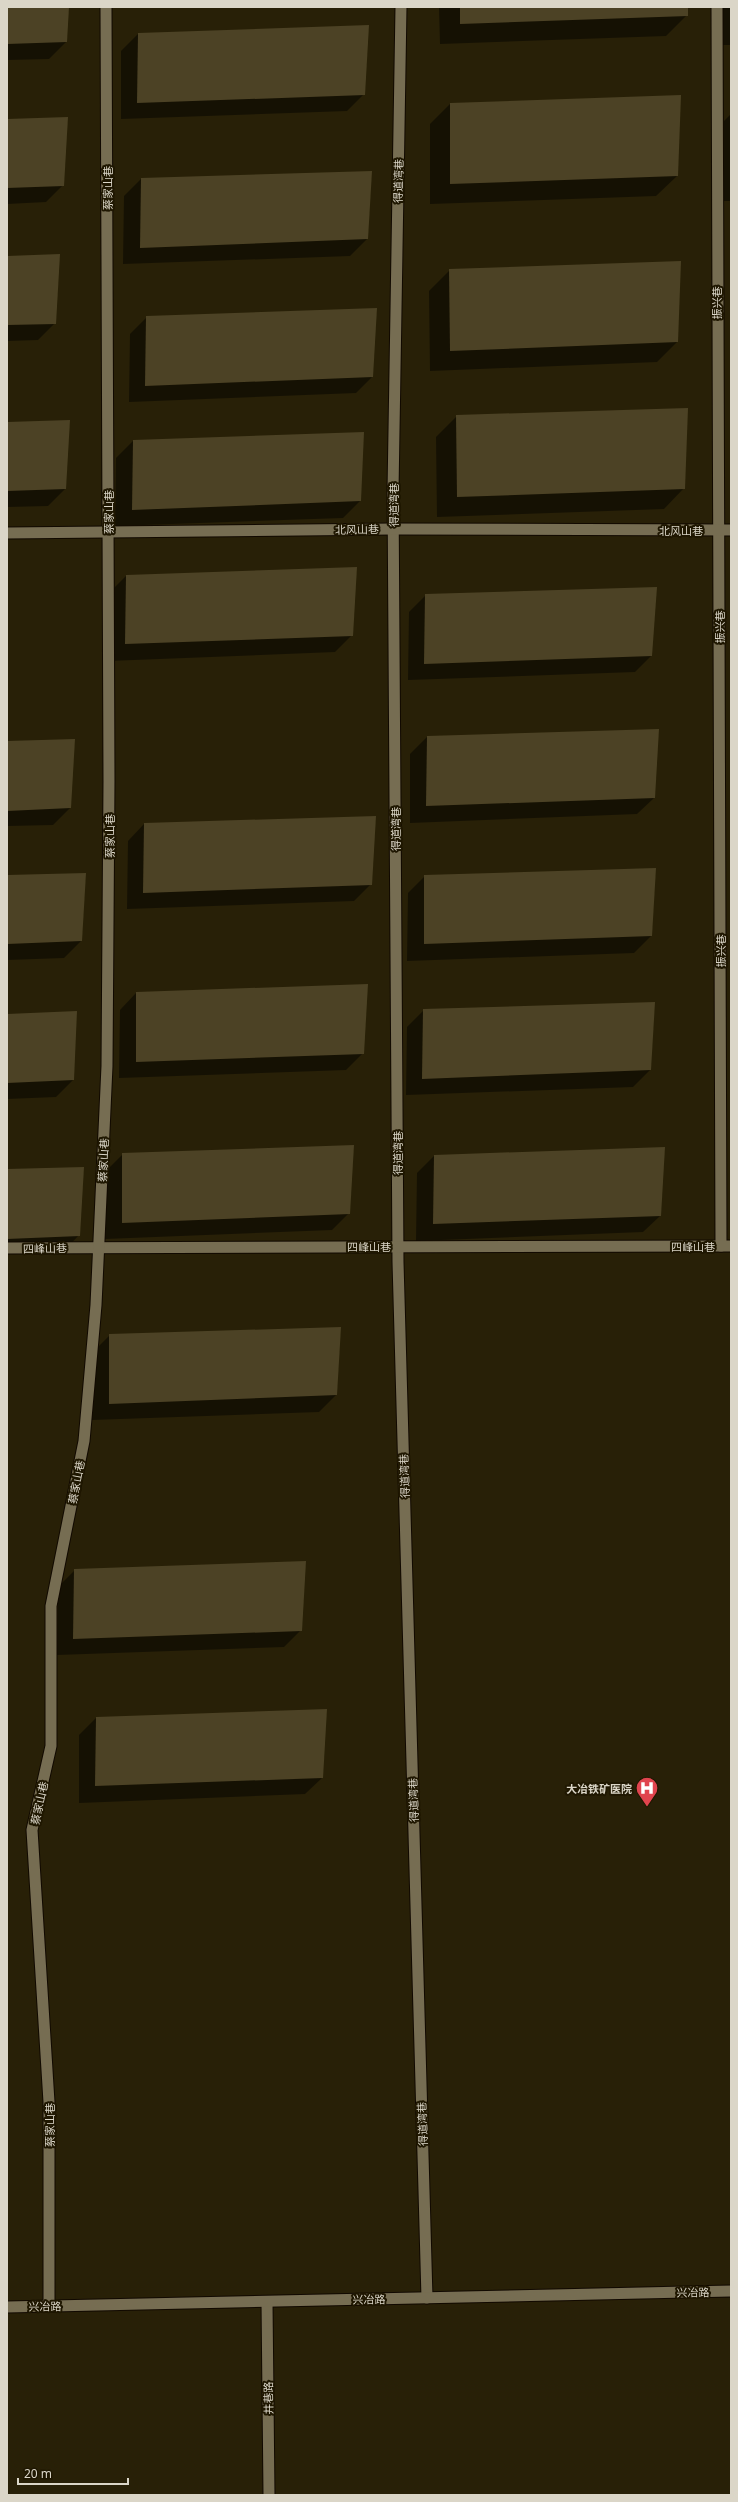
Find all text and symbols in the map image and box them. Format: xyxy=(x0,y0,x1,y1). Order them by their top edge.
street label: 得道湾巷 xyxy=(390,159,406,203)
street label: 蔡家山巷 xyxy=(100,166,115,210)
street label: 振兴巷 xyxy=(709,287,724,320)
street label: 得道湾巷 xyxy=(386,483,401,527)
street label: 蔡家山巷 xyxy=(101,490,116,534)
street label: 北风山巷 xyxy=(335,521,379,537)
street label: 北风山巷 xyxy=(659,523,703,538)
street label: 振兴巷 xyxy=(712,611,727,644)
street label: 得道湾巷 xyxy=(388,807,403,851)
street label: 蔡家山巷 xyxy=(102,814,117,858)
street label: 振兴巷 xyxy=(713,935,728,968)
street label: 得道湾巷 xyxy=(390,1131,405,1175)
street label: 蔡家山巷 xyxy=(94,1138,112,1182)
street label: 四峰山巷 xyxy=(347,1239,391,1254)
street label: 四峰山巷 xyxy=(671,1239,715,1254)
street label: 四峰山巷 xyxy=(23,1240,67,1256)
street label: 得道湾巷 xyxy=(396,1454,412,1498)
street label: 蔡家山巷 xyxy=(64,1459,88,1505)
hospital icon: 大冶铁矿医院 xyxy=(634,1775,660,1808)
street label: 得道湾巷 xyxy=(405,1778,421,1822)
street label: 蔡家山巷 xyxy=(27,1780,51,1826)
place label: 大冶铁矿医院 xyxy=(566,1781,632,1796)
street label: 得道湾巷 xyxy=(414,2102,430,2146)
street label: 蔡家山巷 xyxy=(42,2103,57,2147)
street label: 兴冶路 xyxy=(676,2284,710,2300)
street label: 兴冶路 xyxy=(352,2291,386,2307)
street label: 兴冶路 xyxy=(28,2298,62,2314)
street label: 井巷路 xyxy=(260,2381,276,2415)
scale bar xyxy=(18,2460,128,2486)
text: 20 m xyxy=(24,2465,52,2482)

